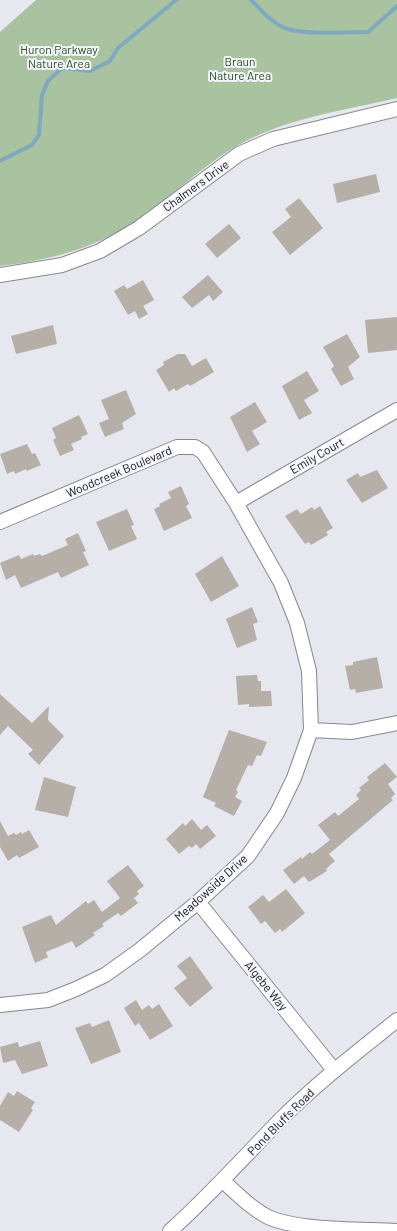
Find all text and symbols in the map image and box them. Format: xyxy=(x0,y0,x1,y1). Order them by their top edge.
park label: Huron Parkway Nature Area xyxy=(20,43,98,71)
park label: Braun Nature Area xyxy=(209,55,271,83)
street label: Chalmers Drive xyxy=(160,157,232,215)
street label: Emily Court xyxy=(287,435,347,477)
street label: Woodcreek Boulevard xyxy=(64,443,174,501)
street label: Meadowside Drive xyxy=(172,852,250,924)
street label: Algebe Way xyxy=(242,958,290,1014)
street label: Pond Bluffs Road xyxy=(245,1086,317,1158)

